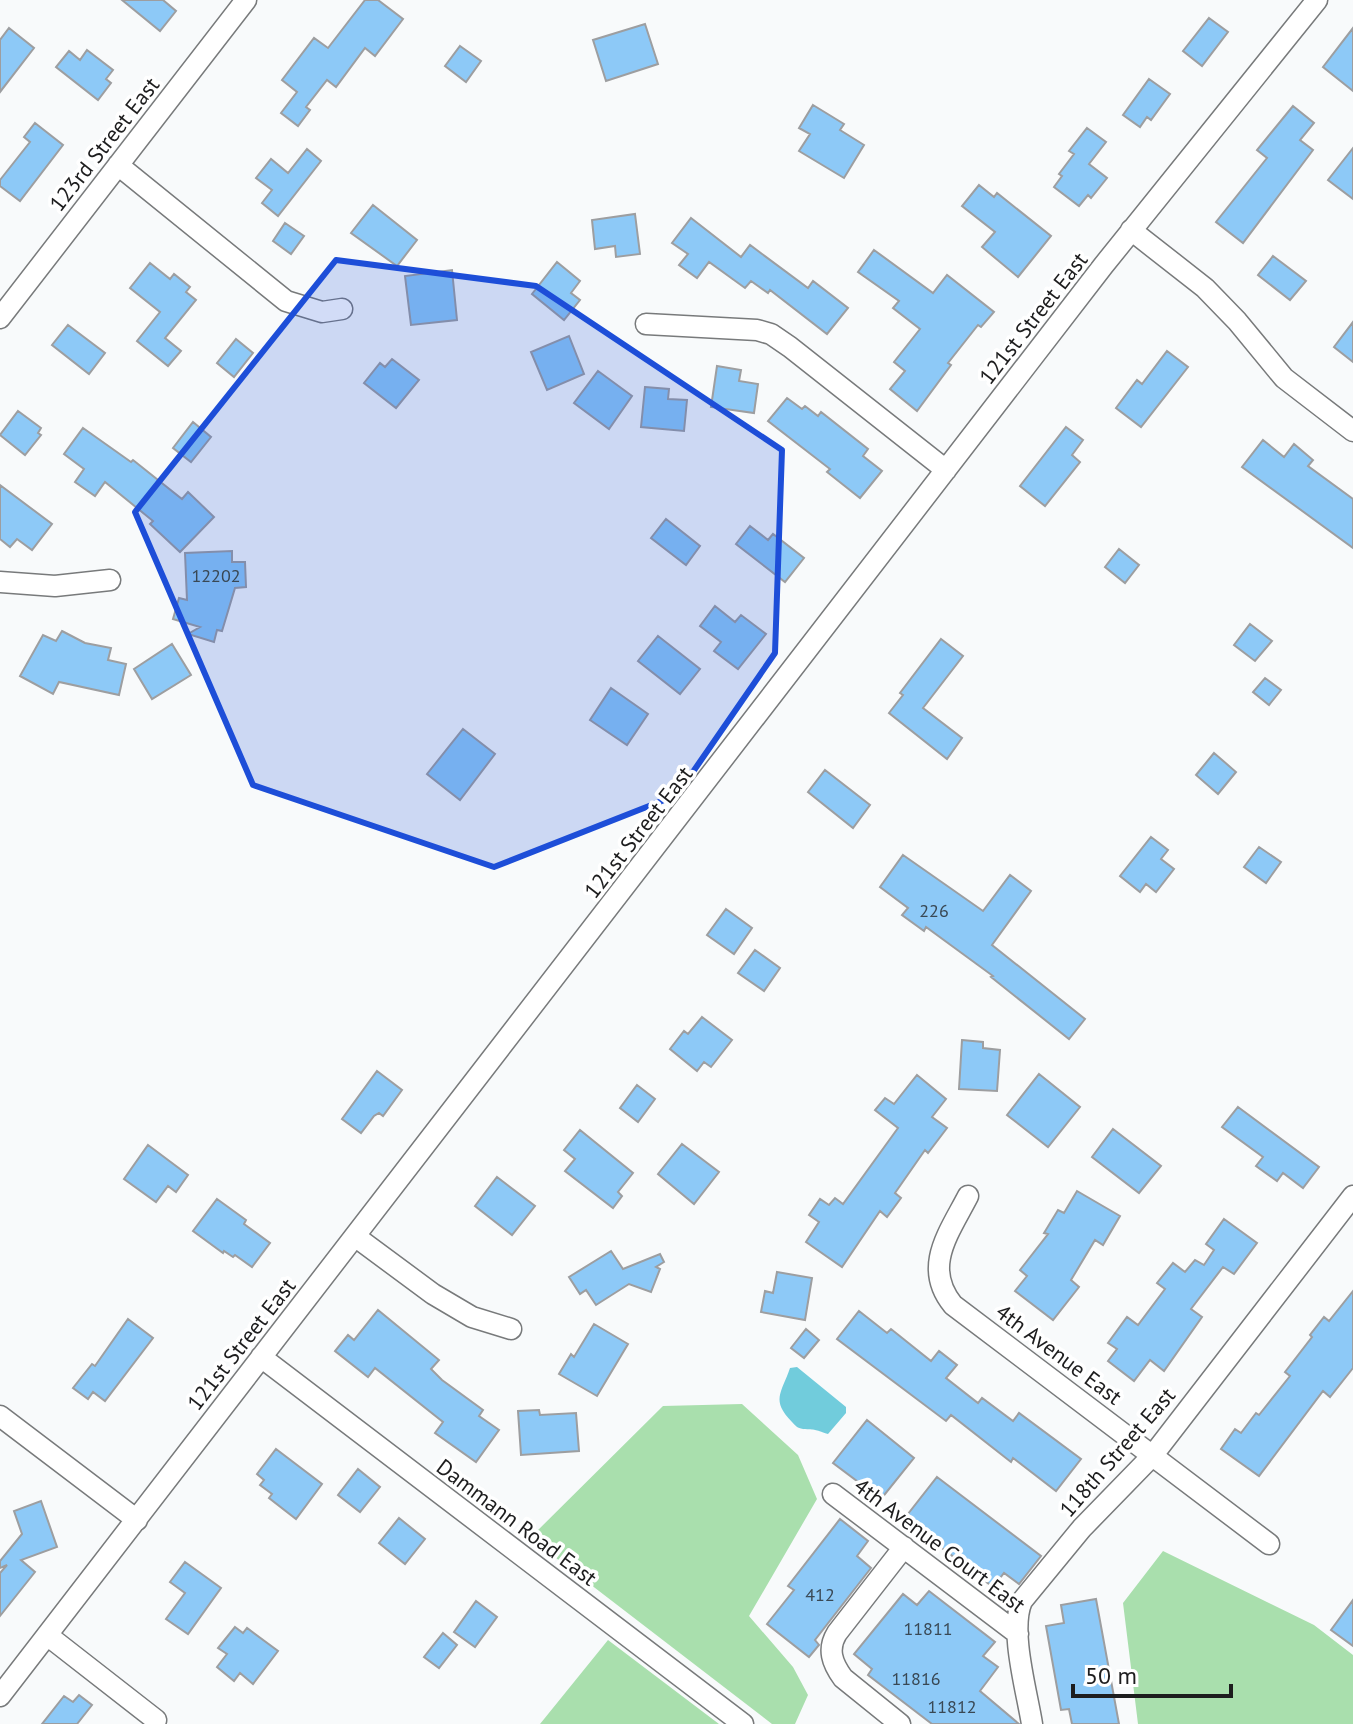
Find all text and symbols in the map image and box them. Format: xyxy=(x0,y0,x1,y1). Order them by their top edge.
street label: 123rd Street East xyxy=(43,71,165,217)
street label: 121st Street East xyxy=(973,246,1094,390)
house number: 12202 xyxy=(191,564,241,587)
street label: 121st Street East xyxy=(578,760,699,904)
house number: 226 xyxy=(919,899,949,922)
street label: 121st Street East xyxy=(181,1272,302,1416)
street label: 4th Avenue East xyxy=(990,1297,1128,1411)
street label: 118th Street East xyxy=(1053,1381,1181,1523)
street label: Dammann Road East xyxy=(431,1453,603,1592)
street label: 4th Avenue Court East xyxy=(849,1471,1032,1619)
house number: 412 xyxy=(805,1583,835,1606)
house number: 11811 xyxy=(903,1617,953,1640)
scale bar xyxy=(1073,1648,1231,1698)
text: 50 m xyxy=(1085,1660,1137,1691)
house number: 11816 xyxy=(891,1667,941,1690)
house number: 11812 xyxy=(927,1695,977,1718)

